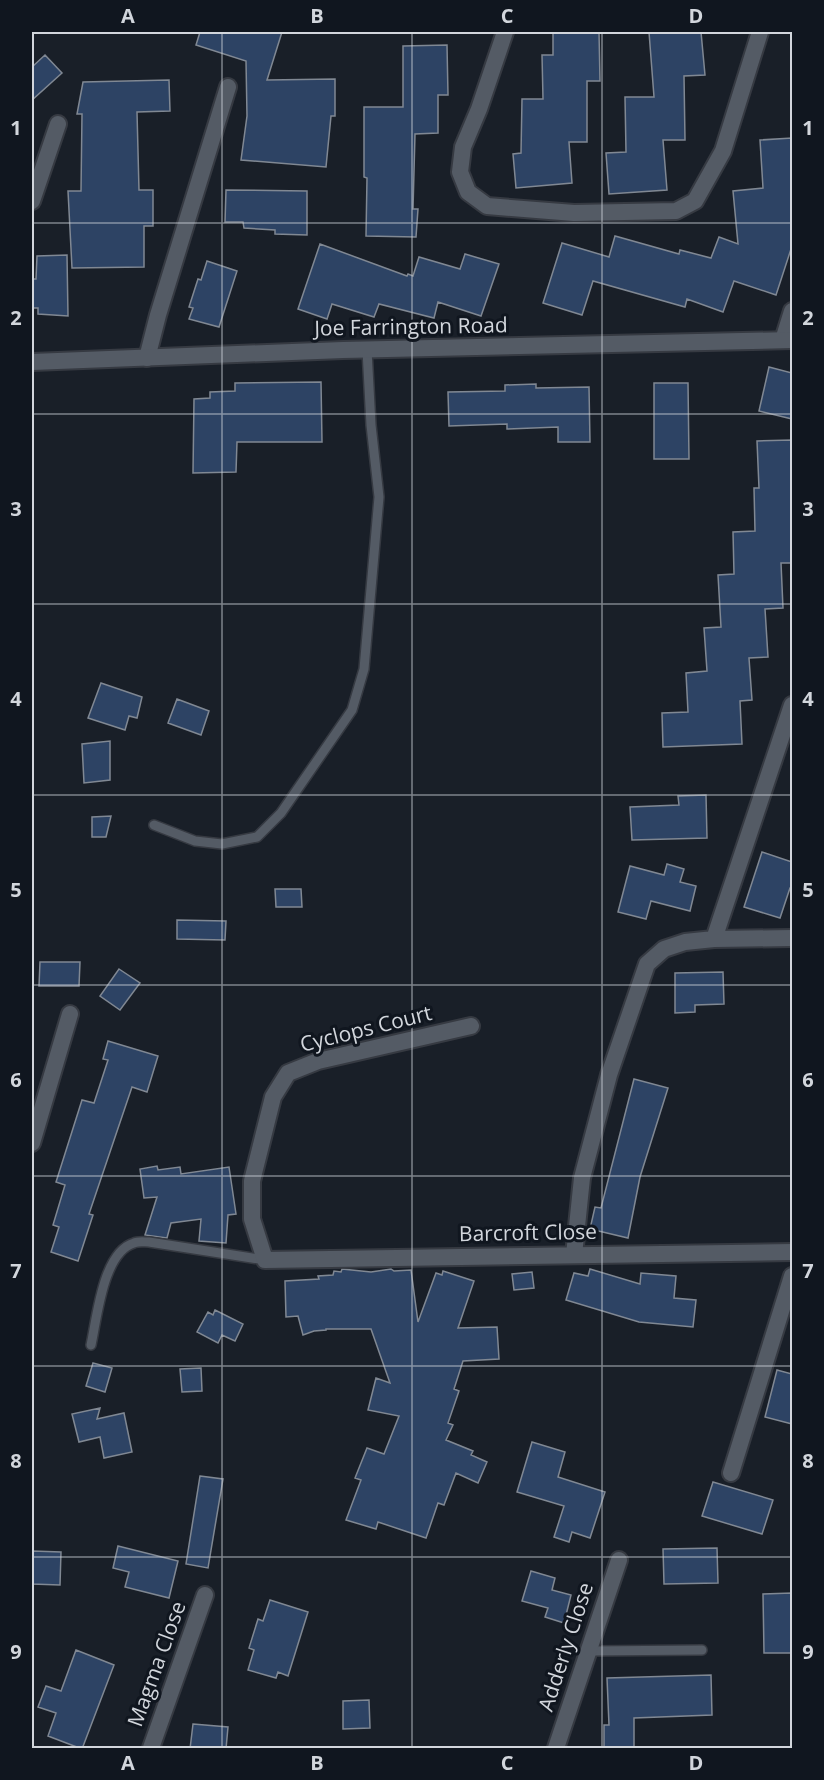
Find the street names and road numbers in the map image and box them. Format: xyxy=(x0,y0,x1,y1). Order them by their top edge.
street label: Joe Farrington Road xyxy=(312,310,508,342)
street label: Cyclops Court xyxy=(297,998,435,1058)
street label: Barcroft Close xyxy=(459,1217,597,1247)
street label: Adderly Close xyxy=(531,1579,599,1715)
street label: Magma Close xyxy=(120,1597,192,1730)

